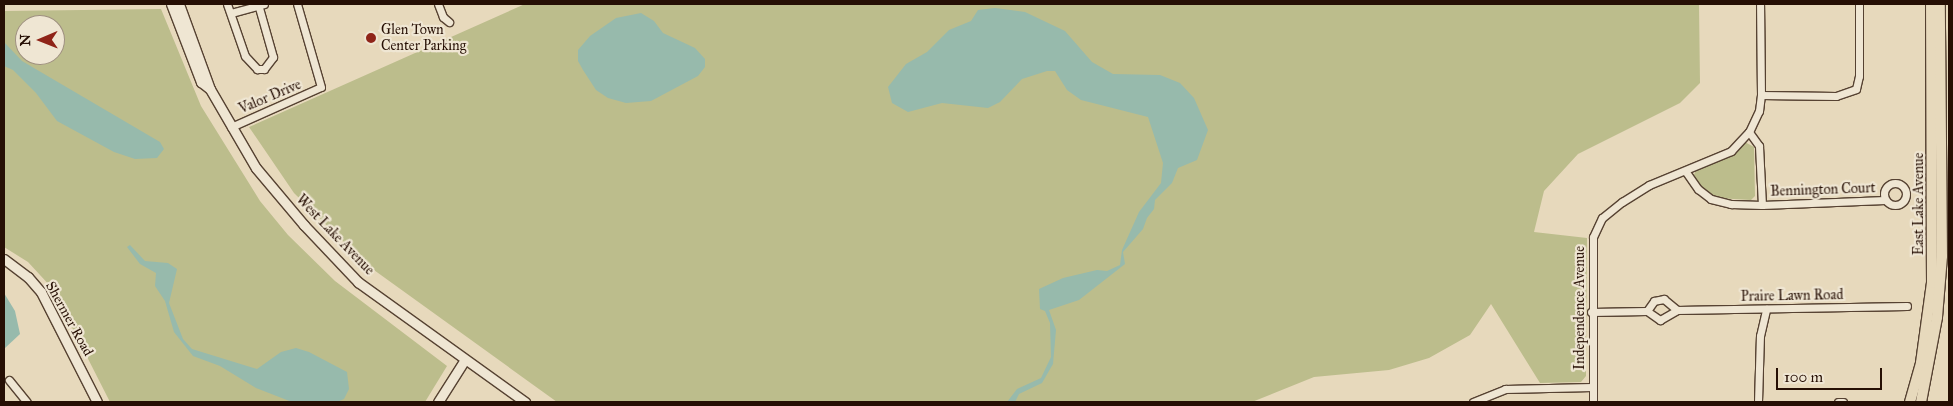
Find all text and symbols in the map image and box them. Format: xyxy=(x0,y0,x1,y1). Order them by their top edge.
north arrow xyxy=(15,15,65,65)
place label: Glen Town Center Parking xyxy=(381,22,466,54)
marker: Glen Town Center Parking xyxy=(365,32,377,44)
text: N xyxy=(17,34,34,46)
street label: Valor Drive xyxy=(236,76,304,118)
street label: East Lake Avenue xyxy=(1911,153,1927,255)
street label: Bennington Court xyxy=(1770,180,1876,200)
street label: West Lake Avenue xyxy=(292,191,378,279)
street label: Independence Avenue xyxy=(1572,246,1588,370)
street label: Shermer Road xyxy=(42,279,96,359)
street label: Praire Lawn Road xyxy=(1741,287,1843,305)
scale bar xyxy=(1778,358,1884,390)
text: 100 m xyxy=(1784,368,1823,386)

